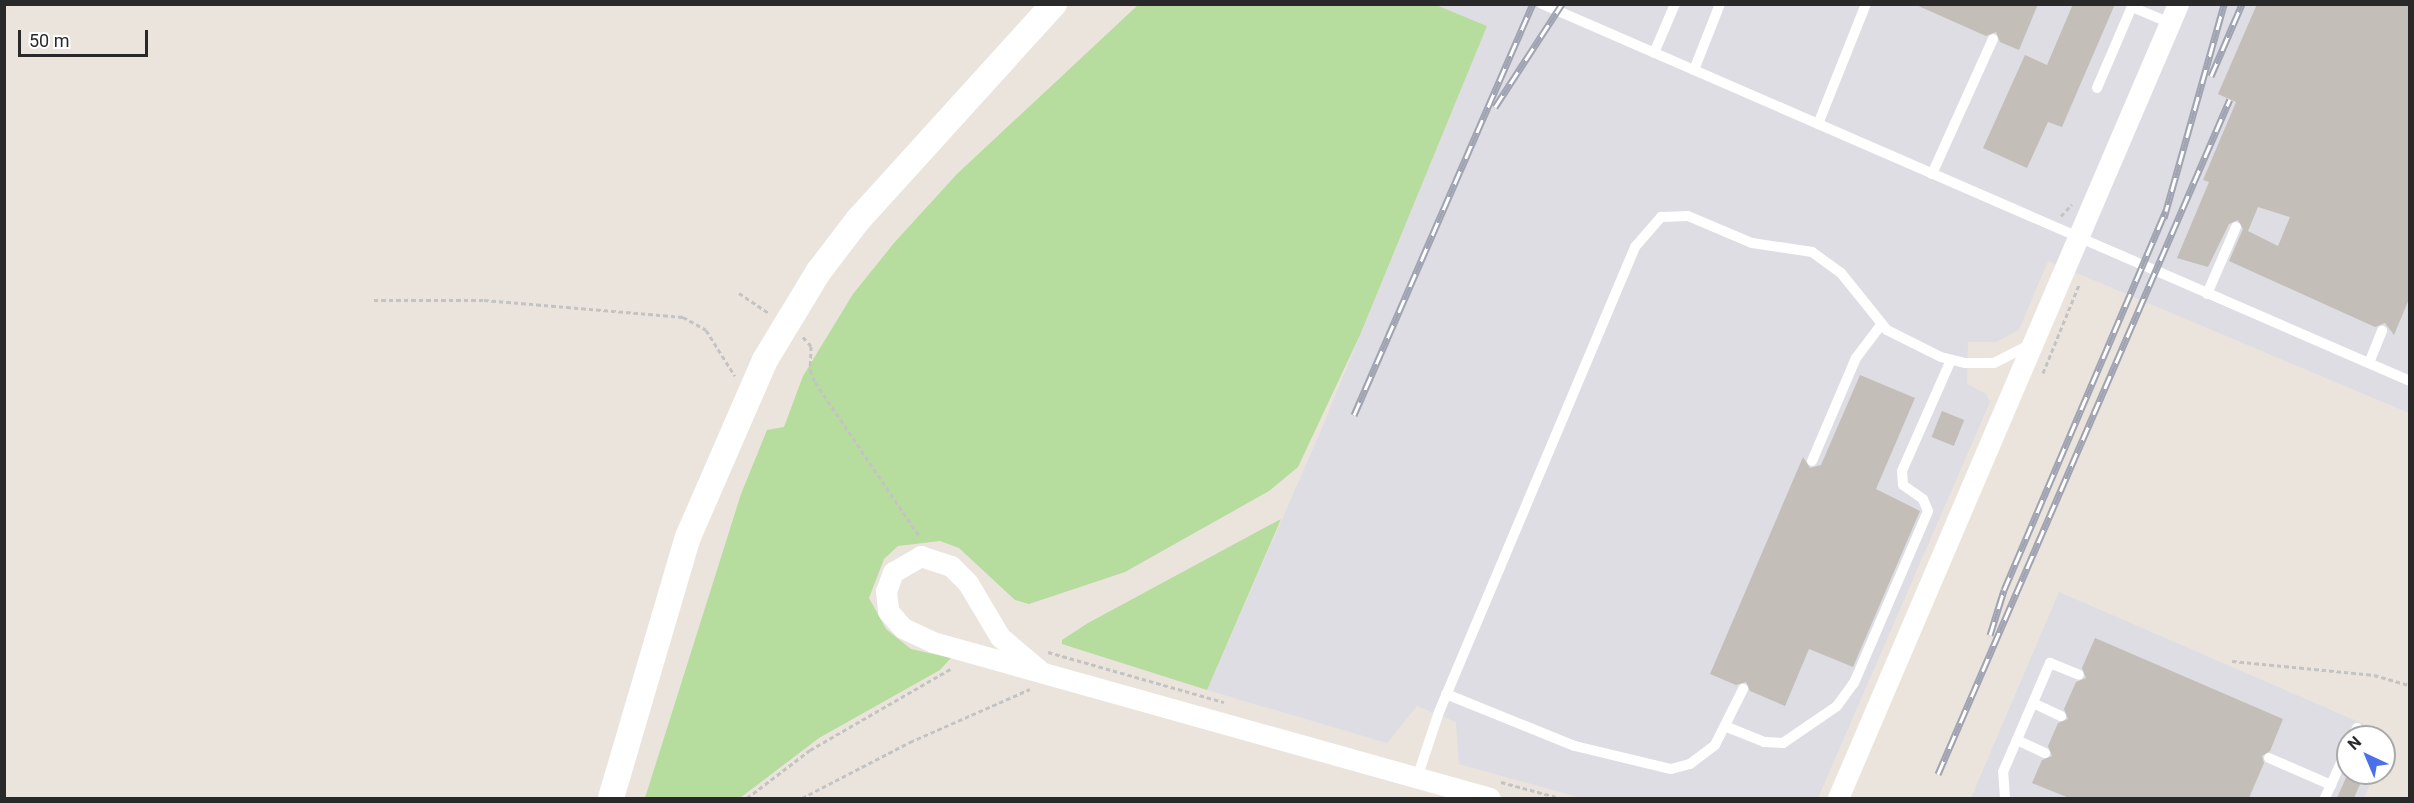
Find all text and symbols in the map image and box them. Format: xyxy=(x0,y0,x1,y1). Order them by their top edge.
scale bar xyxy=(21,18,152,56)
text: 50 m xyxy=(29,30,69,51)
north arrow xyxy=(2336,725,2396,785)
text: N xyxy=(2344,732,2365,754)

